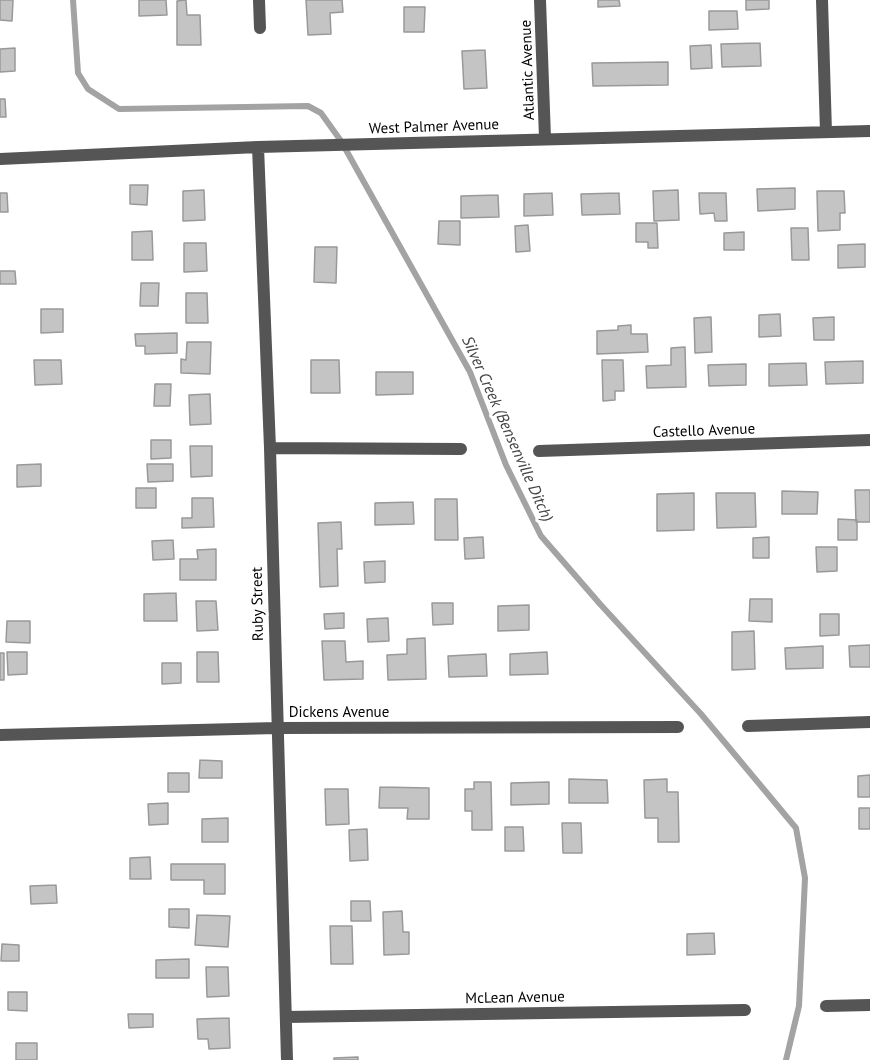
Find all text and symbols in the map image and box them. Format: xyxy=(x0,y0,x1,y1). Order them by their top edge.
street label: Atlantic Avenue xyxy=(517,20,539,120)
street label: West Palmer Avenue xyxy=(369,116,499,138)
water label: Silver Creek (Bensenville Ditch) xyxy=(457,333,557,525)
street label: Castello Avenue xyxy=(653,420,755,442)
street label: Ruby Street xyxy=(248,567,268,641)
street label: Dickens Avenue xyxy=(289,704,389,722)
street label: McLean Avenue xyxy=(465,988,565,1008)

